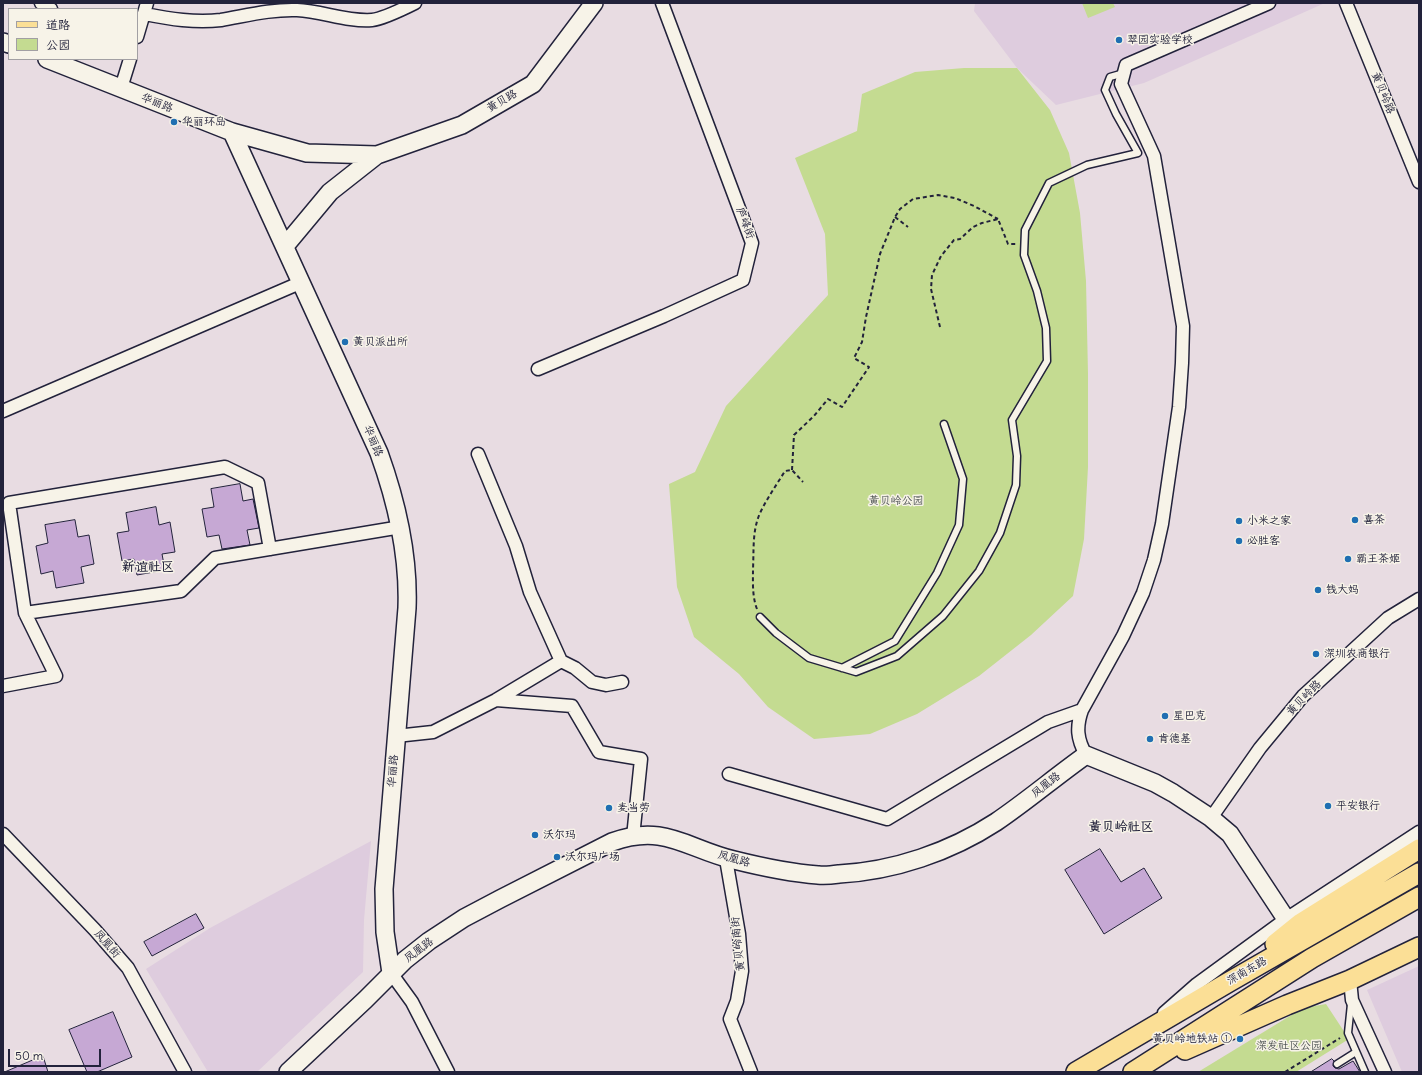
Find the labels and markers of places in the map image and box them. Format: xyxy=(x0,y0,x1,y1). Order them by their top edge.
place label: 翠园实验学校 xyxy=(1127,33,1193,47)
marker: 翠园实验学校 xyxy=(1114,35,1124,45)
place label: 华丽环岛 xyxy=(182,115,226,129)
marker: 华丽环岛 xyxy=(169,117,179,127)
place label: 黄贝派出所 xyxy=(353,335,408,349)
marker: 黄贝派出所 xyxy=(340,337,350,347)
place label: 喜茶 xyxy=(1363,513,1385,527)
place label: 小米之家 xyxy=(1247,514,1291,528)
marker: 喜茶 xyxy=(1350,515,1360,525)
marker: 小米之家 xyxy=(1234,516,1244,526)
place label: 必胜客 xyxy=(1247,534,1280,548)
marker: 必胜客 xyxy=(1234,536,1244,546)
place label: 霸王茶姬 xyxy=(1356,552,1400,566)
marker: 霸王茶姬 xyxy=(1343,554,1353,564)
place label: 钱大妈 xyxy=(1326,583,1359,597)
marker: 钱大妈 xyxy=(1313,585,1323,595)
place label: 深圳农商银行 xyxy=(1324,647,1390,661)
marker: 深圳农商银行 xyxy=(1311,649,1321,659)
place label: 星巴克 xyxy=(1173,709,1206,723)
marker: 星巴克 xyxy=(1160,711,1170,721)
place label: 肯德基 xyxy=(1158,732,1191,746)
marker: 肯德基 xyxy=(1145,734,1155,744)
place label: 平安银行 xyxy=(1336,799,1380,813)
place label: 麦当劳 xyxy=(617,801,650,815)
marker: 平安银行 xyxy=(1323,801,1333,811)
marker: 麦当劳 xyxy=(604,803,614,813)
place label: 沃尔玛 xyxy=(543,828,576,842)
marker: 沃尔玛 xyxy=(530,830,540,840)
place label: 沃尔玛广场 xyxy=(565,850,620,864)
marker: 沃尔玛广场 xyxy=(552,852,562,862)
place label: 黄贝岭地铁站 ① xyxy=(1152,1032,1232,1046)
marker: 黄贝岭地铁站 ① xyxy=(1235,1034,1245,1044)

